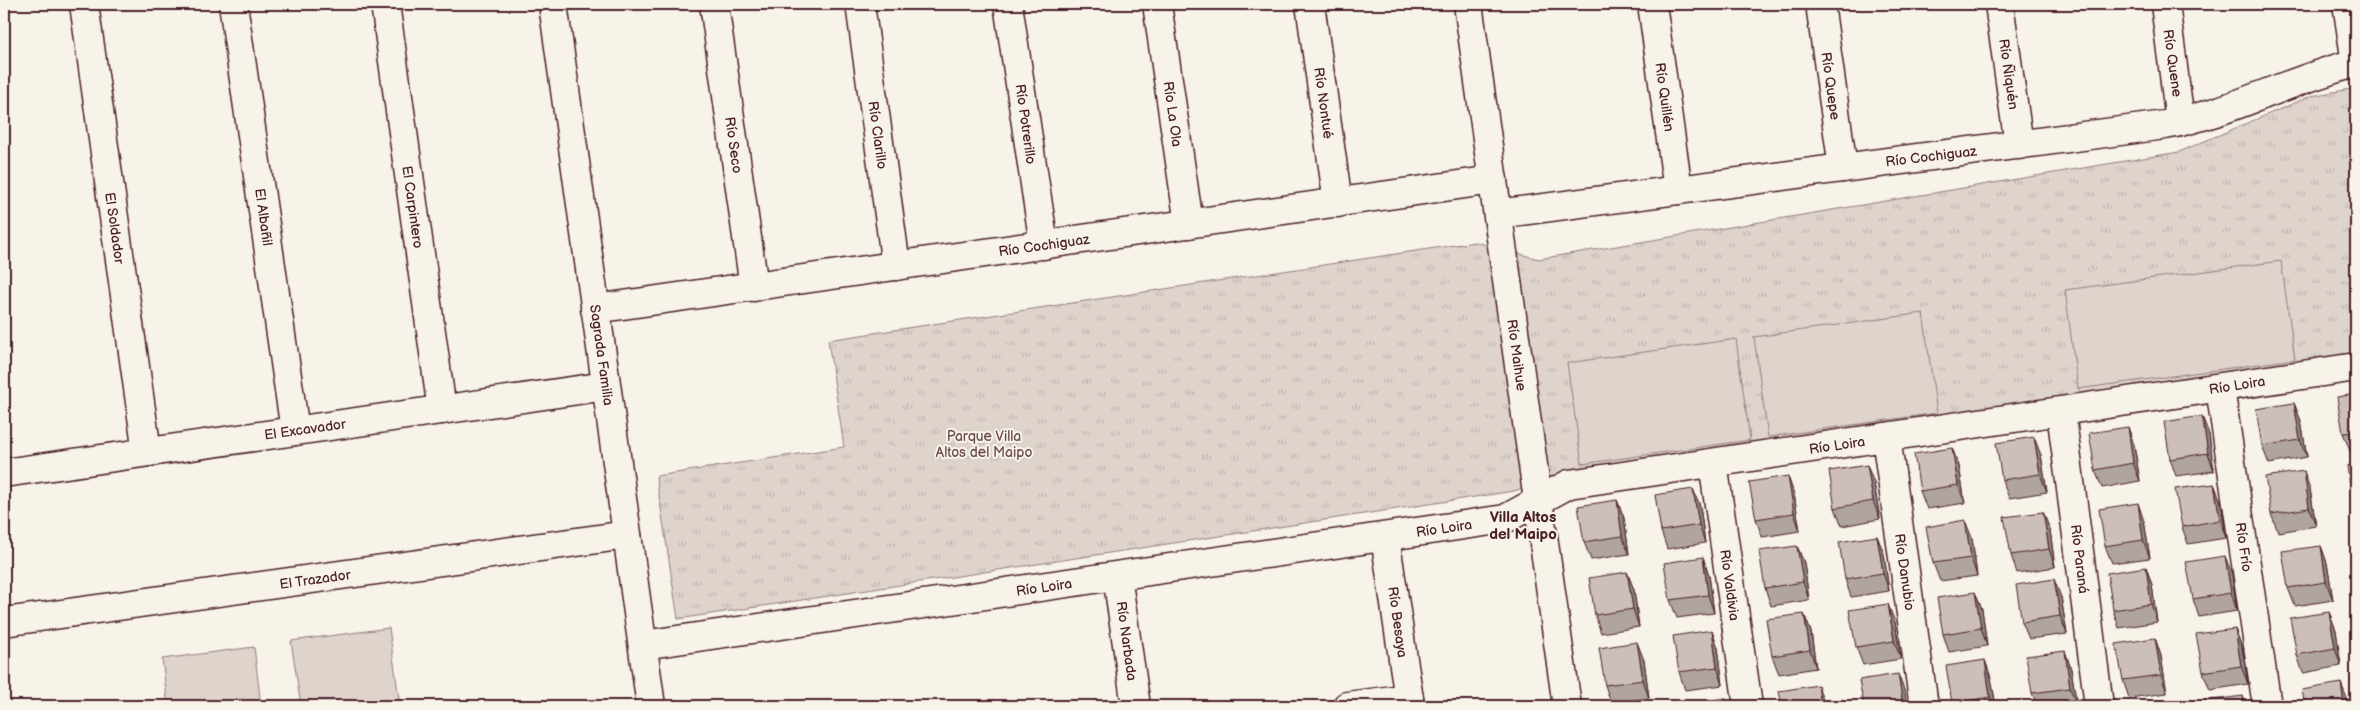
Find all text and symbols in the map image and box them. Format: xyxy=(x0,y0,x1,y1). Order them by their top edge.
street label: Río Quene xyxy=(2159,28,2186,98)
street label: Río Ñiquén xyxy=(1995,37,2023,111)
street label: Río Quepe xyxy=(1817,51,1844,121)
street label: Río Quillén xyxy=(1651,61,1678,133)
street label: Río Nontué xyxy=(1310,66,1337,140)
street label: Río La Ola xyxy=(1159,80,1186,148)
street label: Río Potrerillo xyxy=(1011,83,1040,165)
street label: Río Clarillo xyxy=(864,100,891,170)
street label: Río Seco xyxy=(721,116,746,174)
street label: Río Cochiguaz xyxy=(1884,142,1978,171)
street label: El Carpintero xyxy=(398,165,427,250)
street label: El Albañil xyxy=(251,187,276,247)
street label: El Soldador xyxy=(101,191,128,266)
street label: Río Cochiguaz xyxy=(997,231,1091,260)
street label: Sagrada Familia xyxy=(586,303,617,407)
street label: Río Maihue xyxy=(1503,318,1530,392)
street label: Río Loira xyxy=(2208,373,2266,398)
street label: El Excavador xyxy=(263,415,348,444)
park label: Parque Villa Altos del Maipo xyxy=(936,428,1032,461)
street label: Río Loira xyxy=(1808,433,1866,458)
district label: Villa Altos del Maipo xyxy=(1489,508,1557,544)
street label: Río Loira xyxy=(1415,516,1473,541)
street label: Río Frío xyxy=(2232,521,2255,573)
street label: Río Paraná xyxy=(2067,523,2092,595)
street label: Río Danubio xyxy=(1891,532,1918,612)
street label: Río Valdivia xyxy=(1716,548,1743,622)
street label: El Trazador xyxy=(278,566,353,593)
street label: Río Loira xyxy=(1015,575,1073,600)
street label: Río Besaya xyxy=(1384,585,1411,659)
street label: Río Narbada xyxy=(1113,600,1141,682)

